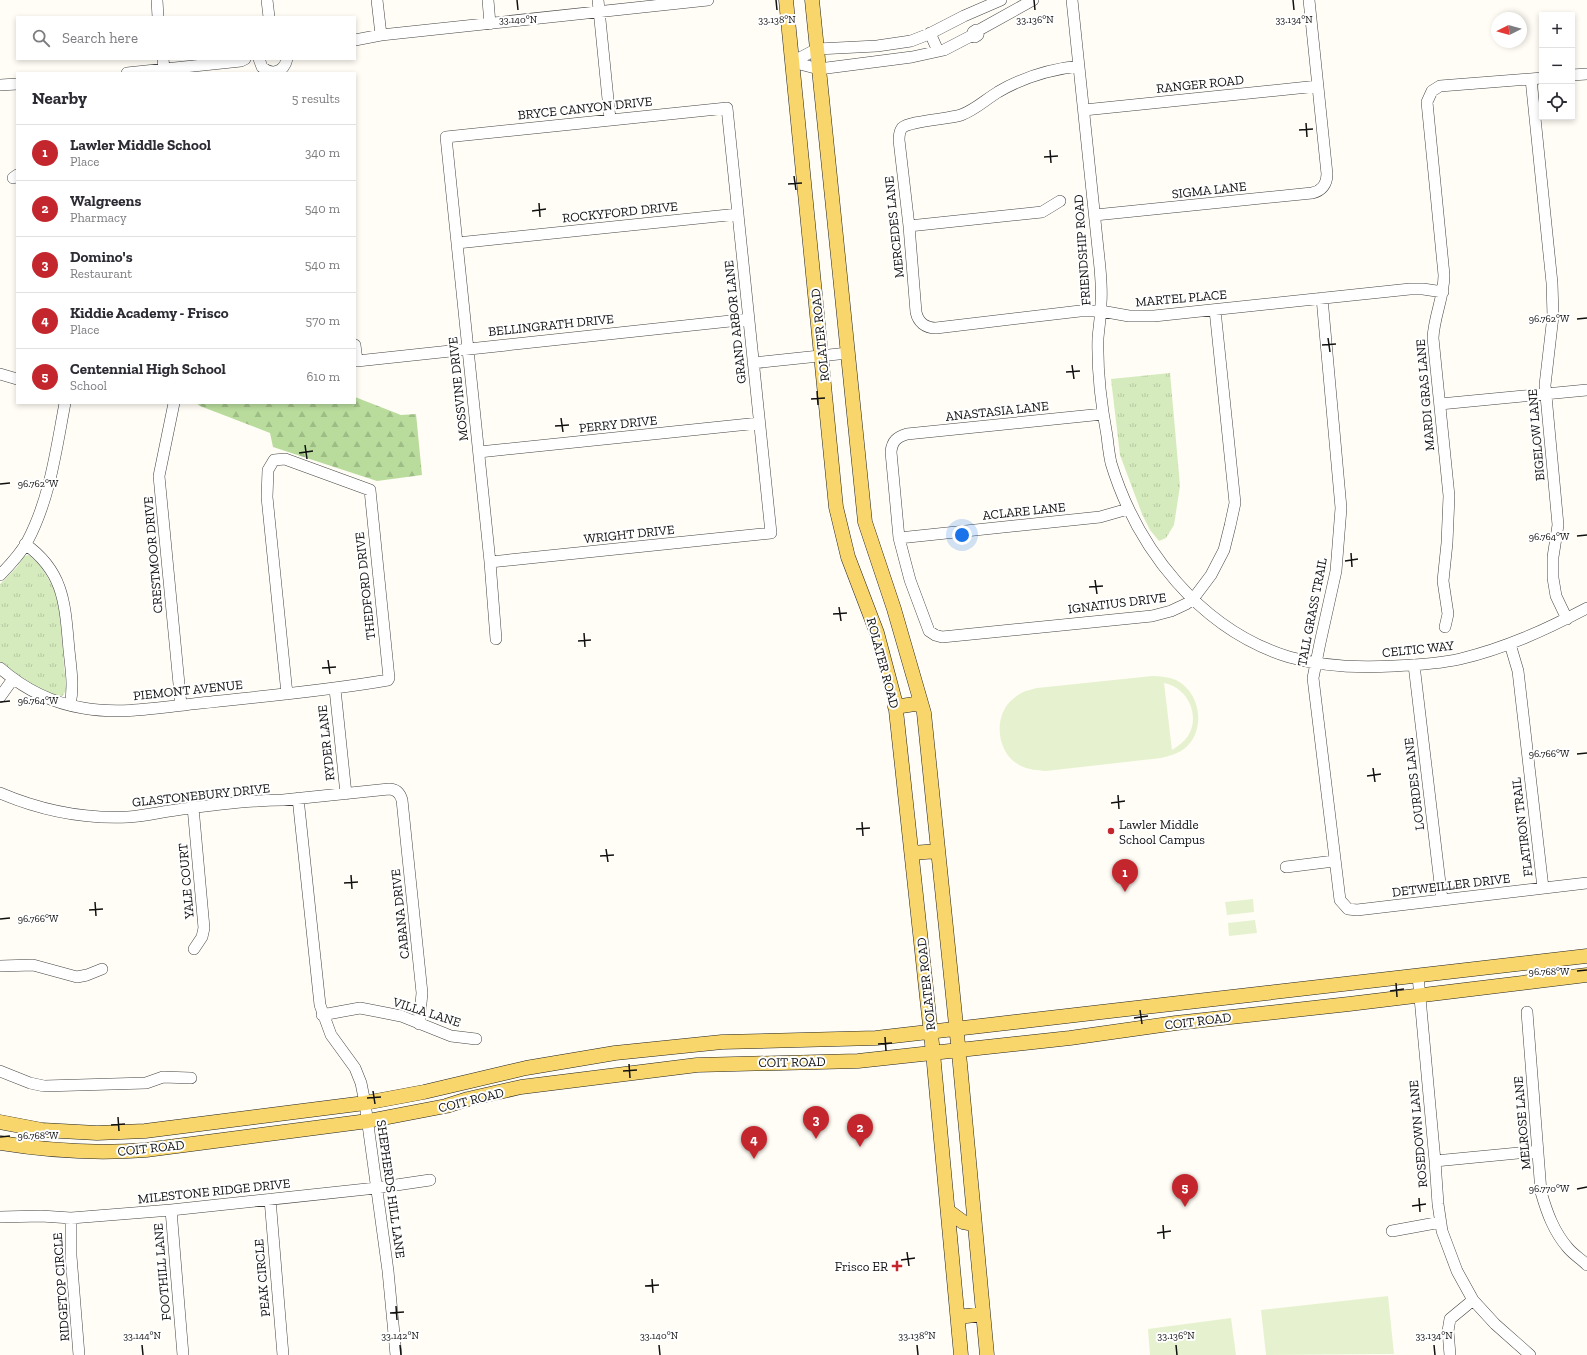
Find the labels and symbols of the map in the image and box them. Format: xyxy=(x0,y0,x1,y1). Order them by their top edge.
north arrow xyxy=(1491,12,1527,48)
text: 33.140°N xyxy=(499,14,538,26)
text: 33.138°N xyxy=(758,14,796,26)
text: 33.136°N xyxy=(1016,14,1054,26)
text: 33.134°N xyxy=(1275,14,1313,26)
street label: RANGER ROAD xyxy=(1155,72,1245,96)
street label: BRYCE CANYON DRIVE xyxy=(517,93,653,123)
street label: MERCEDES LANE xyxy=(881,175,907,279)
street label: SIGMA LANE xyxy=(1171,179,1247,201)
street label: FRIENDSHIP ROAD xyxy=(1071,194,1093,306)
street label: ROCKYFORD DRIVE xyxy=(561,198,679,226)
street label: GRAND ARBOR LANE xyxy=(721,259,749,384)
street label: MARTEL PLACE xyxy=(1135,286,1228,309)
street label: ROLATER ROAD xyxy=(808,288,832,382)
street label: BELLINGRATH DRIVE xyxy=(488,311,615,339)
text: 96.762°W xyxy=(1529,313,1570,325)
street label: MOSSVINE DRIVE xyxy=(445,336,471,442)
street label: MARDI GRAS LANE xyxy=(1413,338,1437,452)
street label: BIGELOW LANE xyxy=(1524,388,1547,482)
street label: ANASTASIA LANE xyxy=(945,398,1050,424)
street label: PERRY DRIVE xyxy=(578,412,658,436)
text: 96.762°W xyxy=(18,478,59,490)
street label: CRESTMOOR DRIVE xyxy=(140,496,166,614)
street label: ACLARE LANE xyxy=(982,499,1067,523)
street label: WRIGHT DRIVE xyxy=(583,522,675,546)
your location xyxy=(952,525,972,545)
street label: THEDFORD DRIVE xyxy=(352,531,378,641)
text: 96.764°W xyxy=(1529,531,1570,543)
street label: TALL GRASS TRAIL xyxy=(1294,556,1330,668)
street label: IGNATIUS DRIVE xyxy=(1067,589,1167,616)
street label: ROLATER ROAD xyxy=(864,616,902,710)
street label: CELTIC WAY xyxy=(1381,638,1455,660)
street label: PIEMONT AVENUE xyxy=(133,677,244,703)
text: 96.764°W xyxy=(18,695,59,707)
street label: RYDER LANE xyxy=(315,704,337,782)
street label: LOURDES LANE xyxy=(1401,737,1427,831)
text: 96.766°W xyxy=(1529,748,1570,760)
street label: FLATIRON TRAIL xyxy=(1508,777,1536,877)
street label: GLASTONEBURY DRIVE xyxy=(131,780,271,810)
place label: Lawler Middle School Campus xyxy=(1119,817,1205,847)
marker: Lawler Middle School Campus xyxy=(1106,826,1116,836)
street label: YALE COURT xyxy=(175,842,197,921)
pin: 1 xyxy=(1112,859,1138,892)
street label: CABANA DRIVE xyxy=(388,868,412,960)
street label: DETWEILLER DRIVE xyxy=(1391,870,1511,900)
text: 96.766°W xyxy=(18,913,59,925)
street label: ROLATER ROAD xyxy=(914,937,938,1031)
text: 96.768°W xyxy=(1529,966,1570,978)
street label: VILLA LANE xyxy=(390,994,463,1030)
street label: COIT ROAD xyxy=(1164,1009,1232,1033)
street label: COIT ROAD xyxy=(758,1054,826,1070)
street label: MELROSE LANE xyxy=(1510,1075,1534,1170)
street label: ROSEDOWN LANE xyxy=(1406,1079,1430,1188)
street label: COIT ROAD xyxy=(437,1085,505,1115)
pin: 3 xyxy=(803,1106,829,1139)
pin: 2 xyxy=(847,1114,873,1147)
street label: SHEPHERDS HILL LANE xyxy=(374,1119,408,1260)
pin: 4 xyxy=(741,1126,767,1159)
text: 96.768°W xyxy=(18,1130,59,1142)
street label: COIT ROAD xyxy=(117,1137,185,1159)
pin: 5 xyxy=(1172,1174,1198,1207)
street label: MILESTONE RIDGE DRIVE xyxy=(137,1176,291,1206)
text: 96.770°W xyxy=(1529,1183,1570,1195)
street label: FOOTHILL LANE xyxy=(150,1222,174,1321)
street label: RIDGETOP CIRCLE xyxy=(50,1232,72,1342)
street label: PEAK CIRCLE xyxy=(251,1238,273,1318)
place label: Frisco ER xyxy=(835,1259,888,1274)
marker: Frisco ER xyxy=(891,1260,903,1272)
text: 33.144°N xyxy=(123,1330,161,1342)
text: 33.142°N xyxy=(381,1330,419,1342)
text: 33.140°N xyxy=(640,1330,679,1342)
text: 33.138°N xyxy=(898,1330,936,1342)
text: 33.136°N xyxy=(1157,1330,1195,1342)
text: 33.134°N xyxy=(1415,1330,1453,1342)

